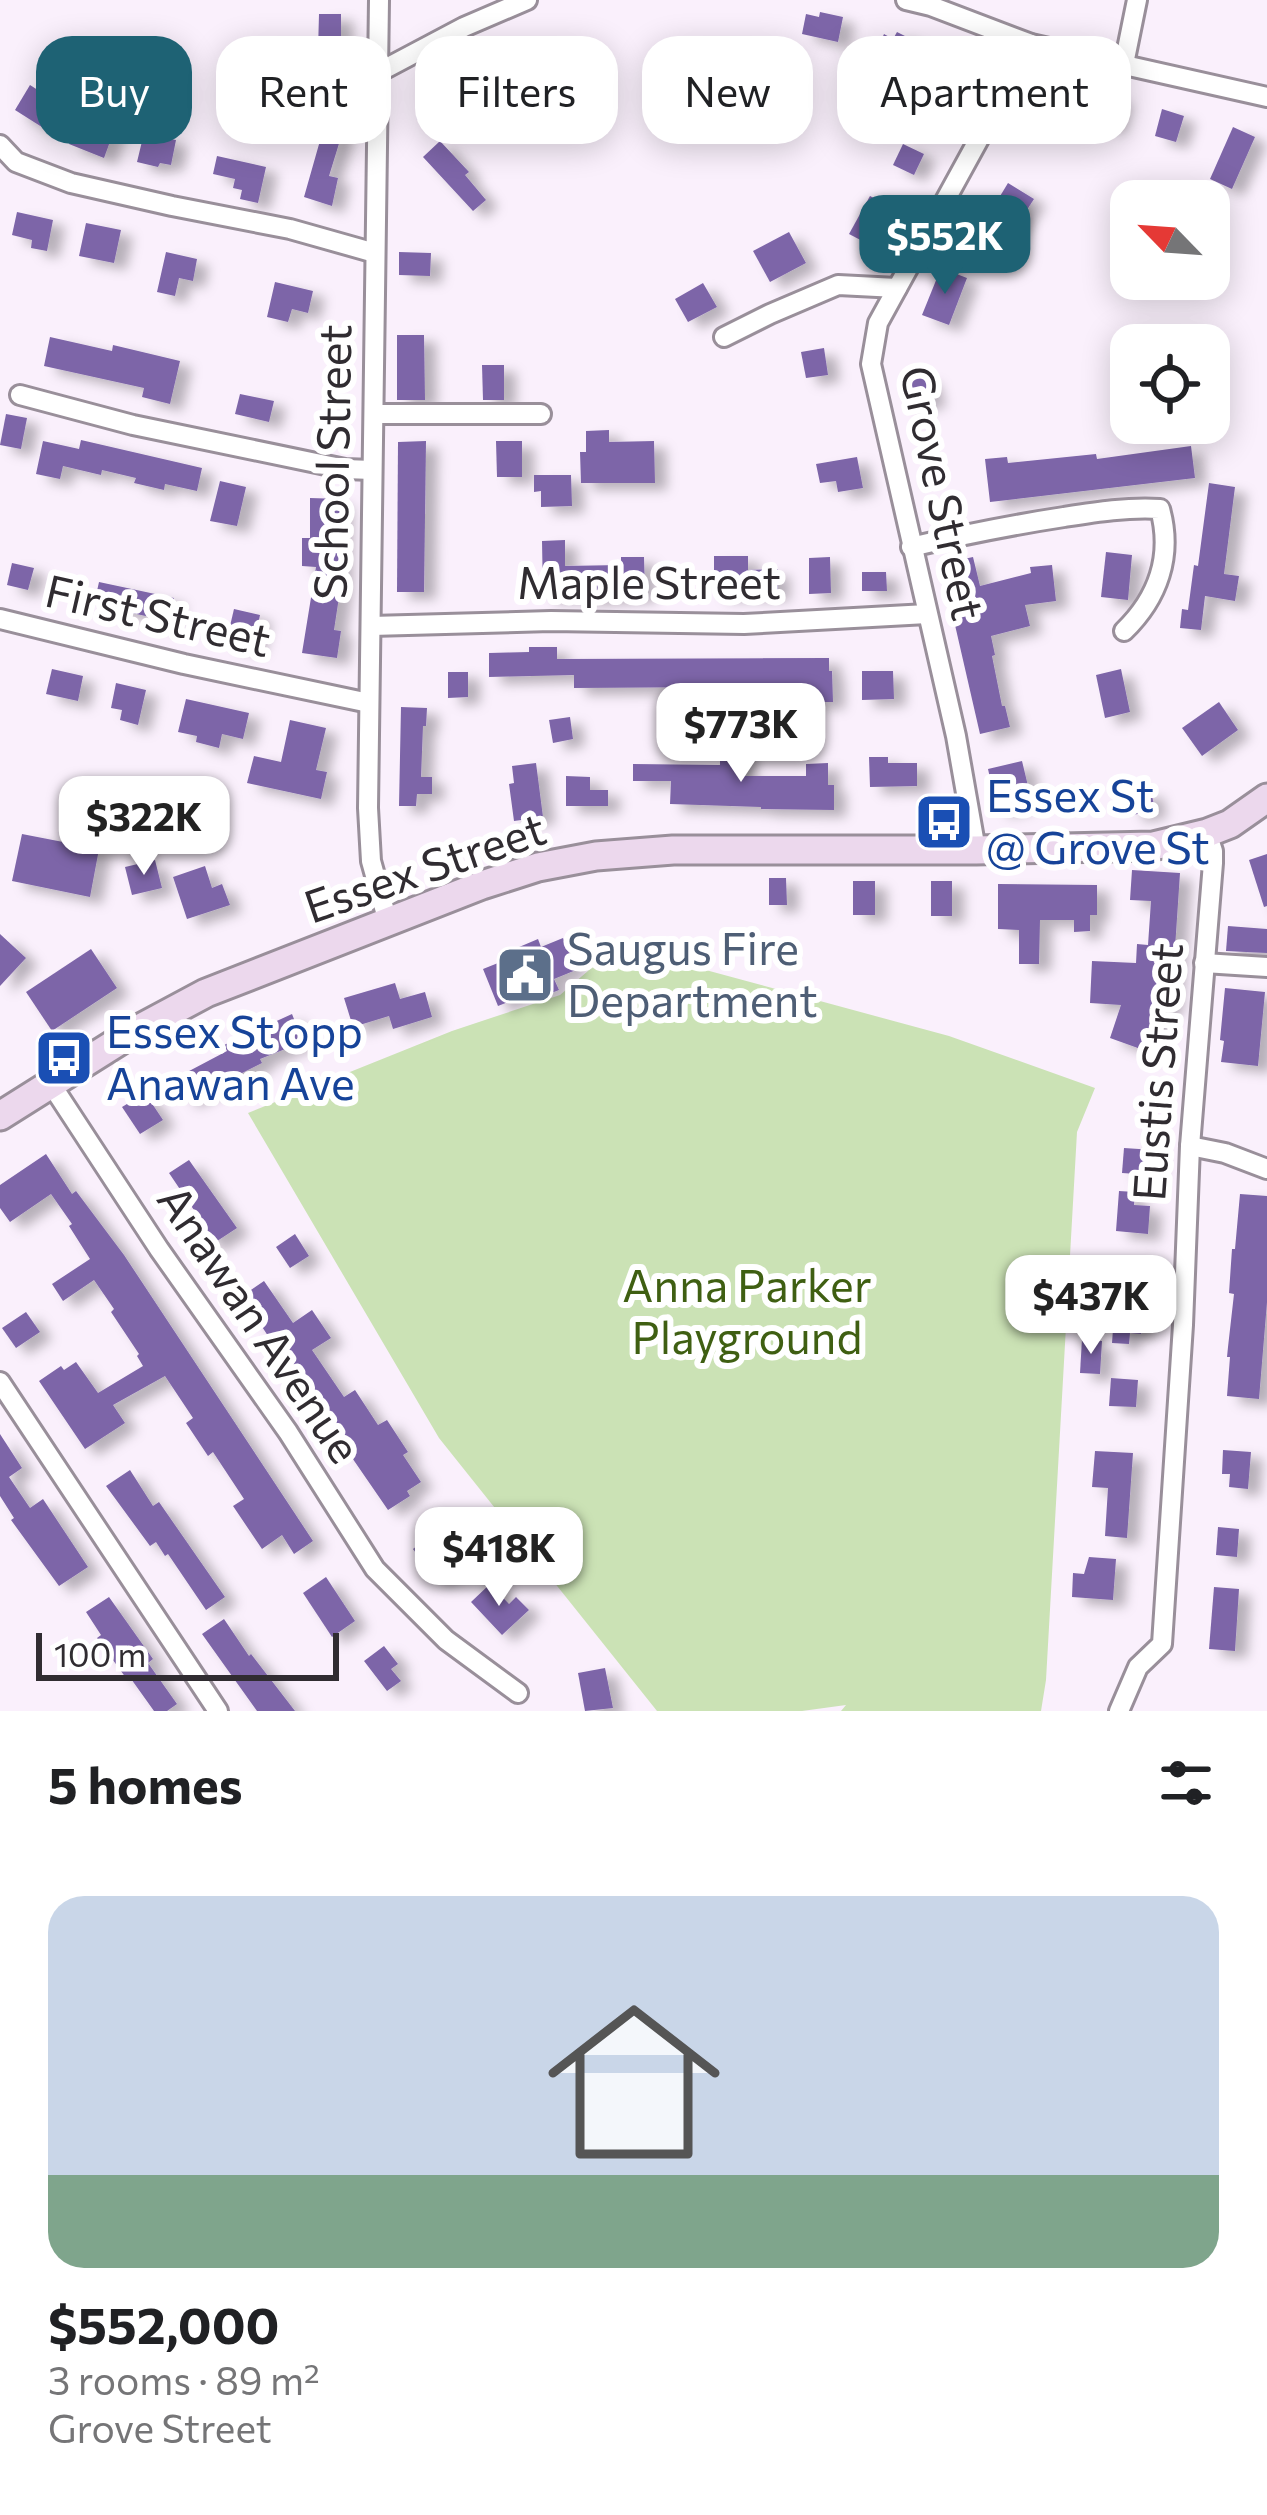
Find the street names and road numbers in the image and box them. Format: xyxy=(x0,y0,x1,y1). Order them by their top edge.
street label: School Street xyxy=(301,324,360,600)
street label: Grove Street xyxy=(891,361,998,624)
street label: Maple Street xyxy=(517,553,781,608)
street label: First Street xyxy=(41,561,276,666)
street label: Essex Street xyxy=(297,799,552,932)
street label: Eustis Street xyxy=(1119,941,1192,1203)
street label: Anawan Avenue xyxy=(148,1173,374,1472)

